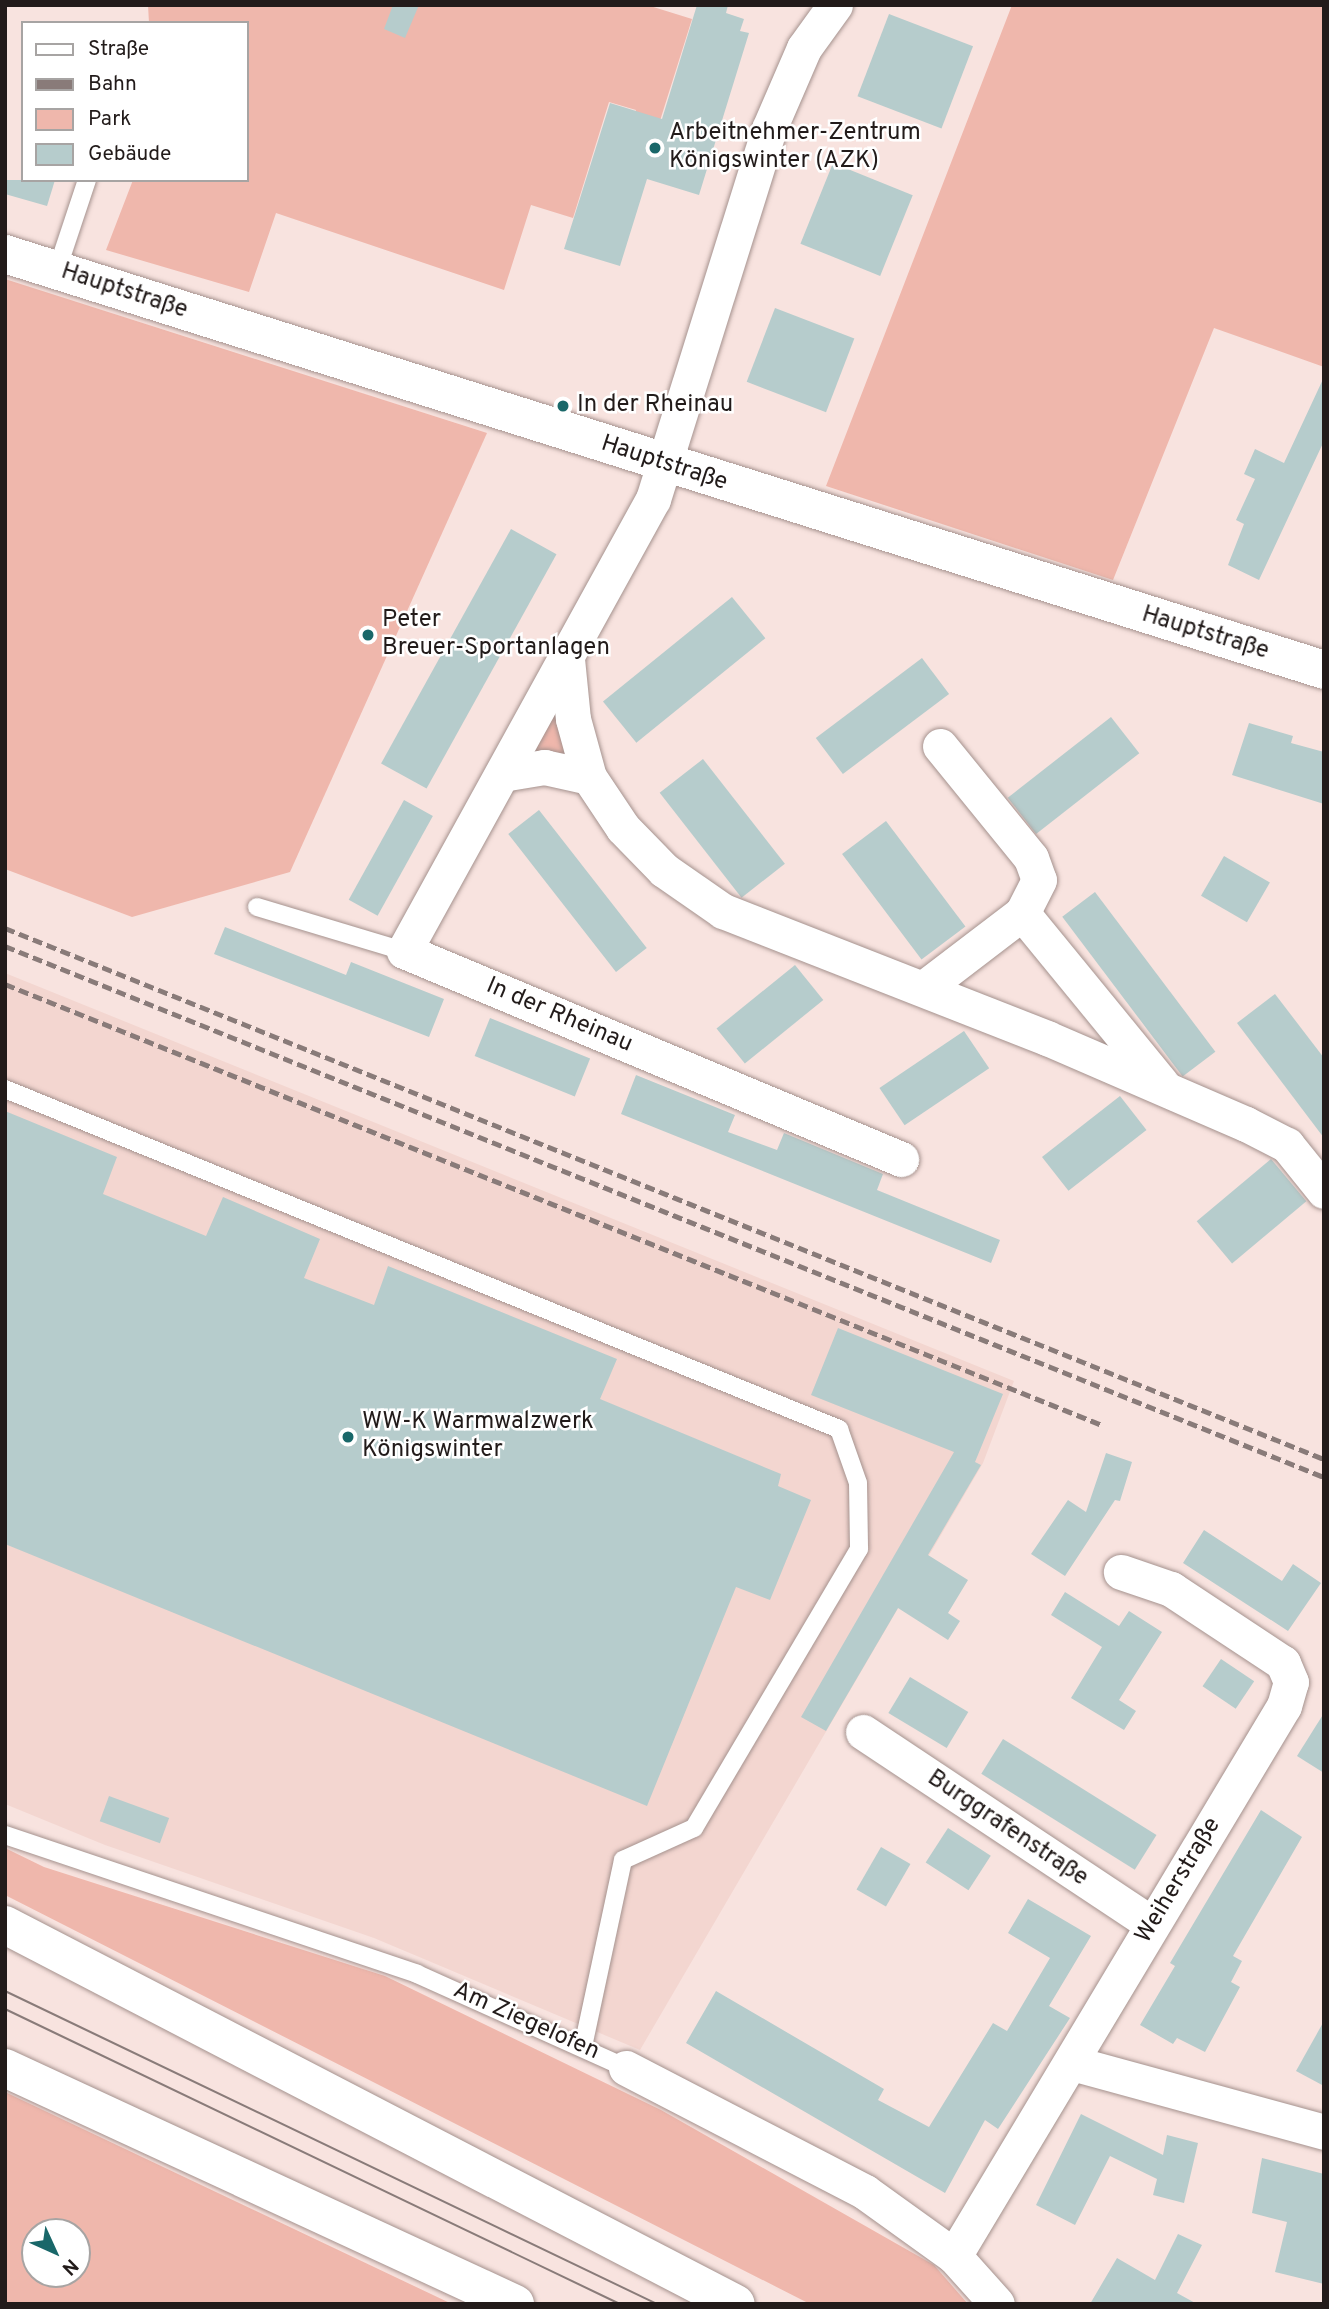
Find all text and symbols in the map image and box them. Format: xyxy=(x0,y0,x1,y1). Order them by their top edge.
legend xyxy=(21,21,248,182)
text: Straße xyxy=(88,36,149,63)
text: Bahn xyxy=(88,71,137,98)
text: Park xyxy=(88,106,131,133)
place label: Arbeitnehmer-Zentrum Königswinter (AZK) xyxy=(669,120,921,176)
marker: Arbeitnehmer-Zentrum Königswinter (AZK) xyxy=(647,140,663,156)
text: Gebäude xyxy=(88,141,171,168)
street label: Hauptstraße xyxy=(57,258,191,326)
place label: In der Rheinau xyxy=(577,392,733,420)
marker: In der Rheinau xyxy=(555,398,571,414)
street label: Hauptstraße xyxy=(597,430,731,498)
street label: Hauptstraße xyxy=(1138,601,1272,667)
place label: Peter Breuer-Sportanlagen xyxy=(382,607,610,663)
marker: Peter Breuer-Sportanlagen xyxy=(360,627,376,643)
street label: In der Rheinau xyxy=(482,972,636,1060)
place label: WW-K Warmwalzwerk Königswinter xyxy=(362,1409,594,1465)
marker: WW-K Warmwalzwerk Königswinter xyxy=(340,1429,356,1445)
street label: Burggrafenstraße xyxy=(921,1765,1093,1893)
street label: Weiherstraße xyxy=(1130,1813,1228,1949)
street label: Am Ziegelofen xyxy=(448,1977,604,2067)
north arrow xyxy=(21,2218,91,2288)
text: N xyxy=(56,2253,83,2280)

